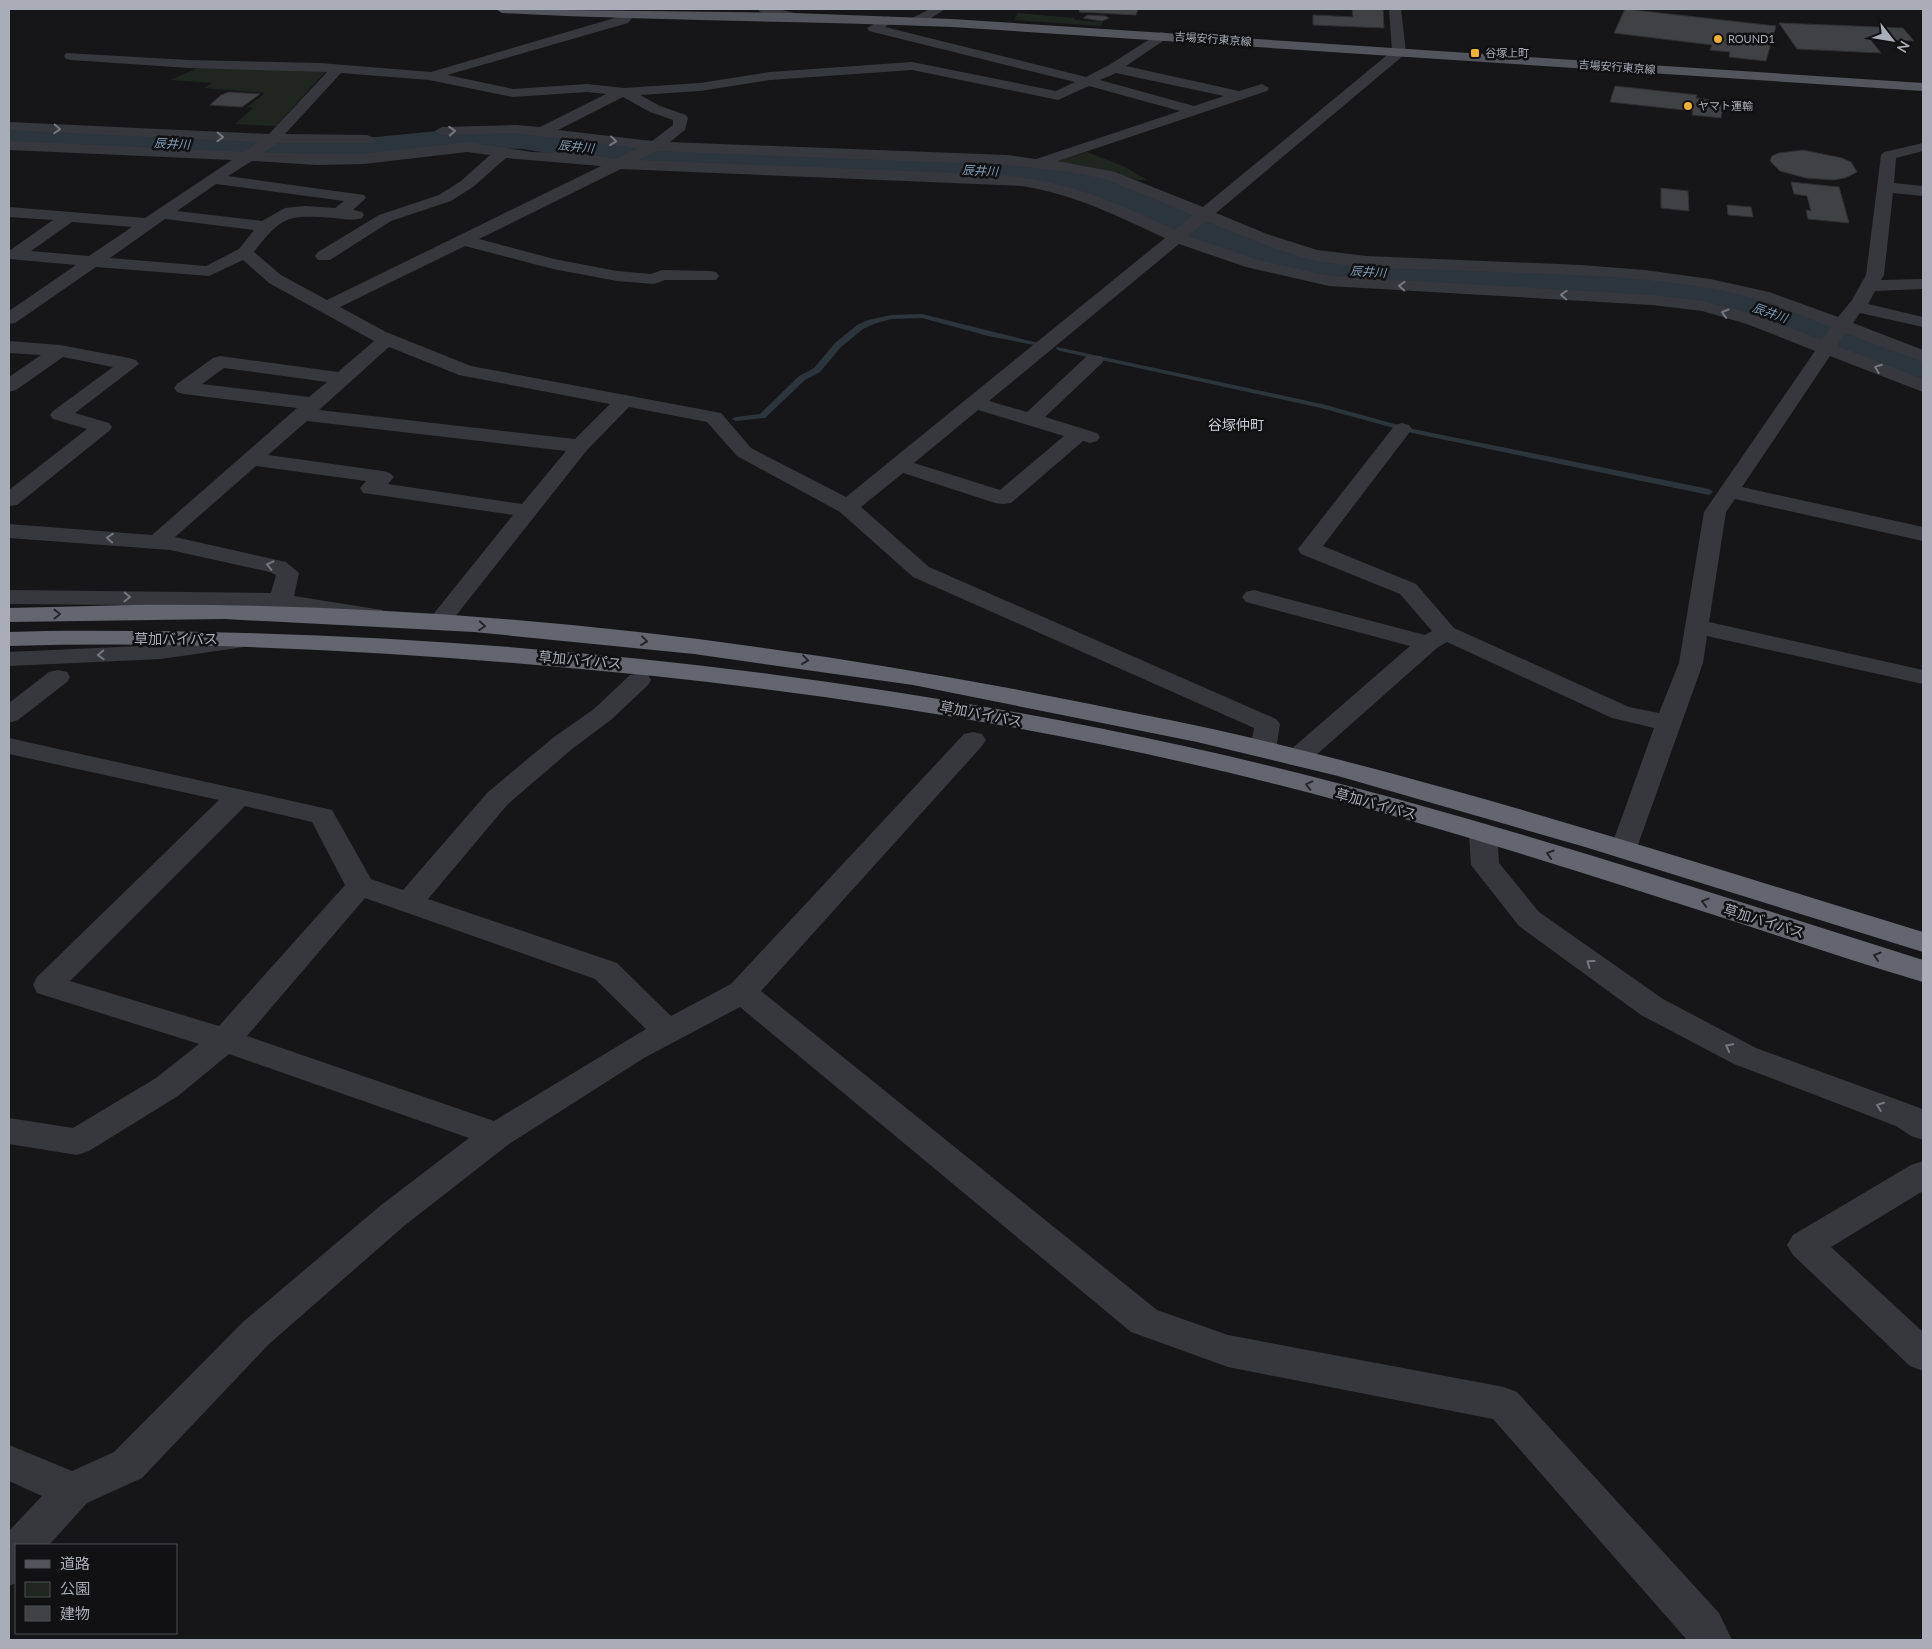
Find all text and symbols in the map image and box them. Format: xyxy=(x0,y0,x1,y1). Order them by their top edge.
north arrow xyxy=(1867,15,1917,65)
street label: 吉場安行東京線 xyxy=(1174,29,1252,48)
place label: ROUND1 xyxy=(1728,32,1775,45)
marker: ROUND1 xyxy=(1712,33,1724,45)
text: N xyxy=(1894,38,1914,56)
place label: 谷塚上町 xyxy=(1485,46,1529,59)
marker: 谷塚上町 xyxy=(1469,47,1481,59)
street label: 吉場安行東京線 xyxy=(1578,57,1656,76)
place label: ヤマト運輸 xyxy=(1698,99,1753,112)
marker: ヤマト運輸 xyxy=(1682,100,1694,112)
one-way arrow xyxy=(54,123,62,134)
one-way arrow xyxy=(448,125,456,136)
one-way arrow xyxy=(216,131,224,142)
water label: 辰井川 xyxy=(154,135,192,152)
one-way arrow xyxy=(610,135,618,146)
water label: 辰井川 xyxy=(557,137,597,156)
water label: 辰井川 xyxy=(962,162,1000,179)
water label: 辰井川 xyxy=(1350,263,1389,280)
one-way arrow xyxy=(1398,280,1406,291)
one-way arrow xyxy=(1560,290,1568,301)
water label: 辰井川 xyxy=(1751,300,1792,326)
one-way arrow xyxy=(1722,308,1730,318)
one-way arrow xyxy=(1874,364,1883,375)
district label: 谷塚仲町 xyxy=(1208,416,1264,433)
one-way arrow xyxy=(106,533,114,544)
one-way arrow xyxy=(266,560,275,571)
one-way arrow xyxy=(124,592,132,602)
one-way arrow xyxy=(54,609,62,619)
one-way arrow xyxy=(478,620,486,631)
street label: 草加バイパス xyxy=(134,630,218,647)
one-way arrow xyxy=(640,635,648,646)
street label: 草加バイパス xyxy=(538,647,622,672)
one-way arrow xyxy=(97,649,105,660)
one-way arrow xyxy=(801,655,809,665)
street label: 草加バイパス xyxy=(938,697,1024,730)
one-way arrow xyxy=(1306,781,1314,791)
street label: 草加バイパス xyxy=(1333,784,1419,823)
one-way arrow xyxy=(1546,849,1555,859)
one-way arrow xyxy=(1701,898,1710,908)
street label: 草加バイパス xyxy=(1722,900,1807,941)
one-way arrow xyxy=(1873,952,1881,962)
one-way arrow xyxy=(1587,960,1596,968)
one-way arrow xyxy=(1725,1043,1734,1053)
one-way arrow xyxy=(1876,1102,1884,1112)
legend xyxy=(15,1544,178,1634)
text: 道路 xyxy=(60,1554,90,1572)
text: 公園 xyxy=(60,1579,90,1597)
text: 建物 xyxy=(60,1604,90,1622)

